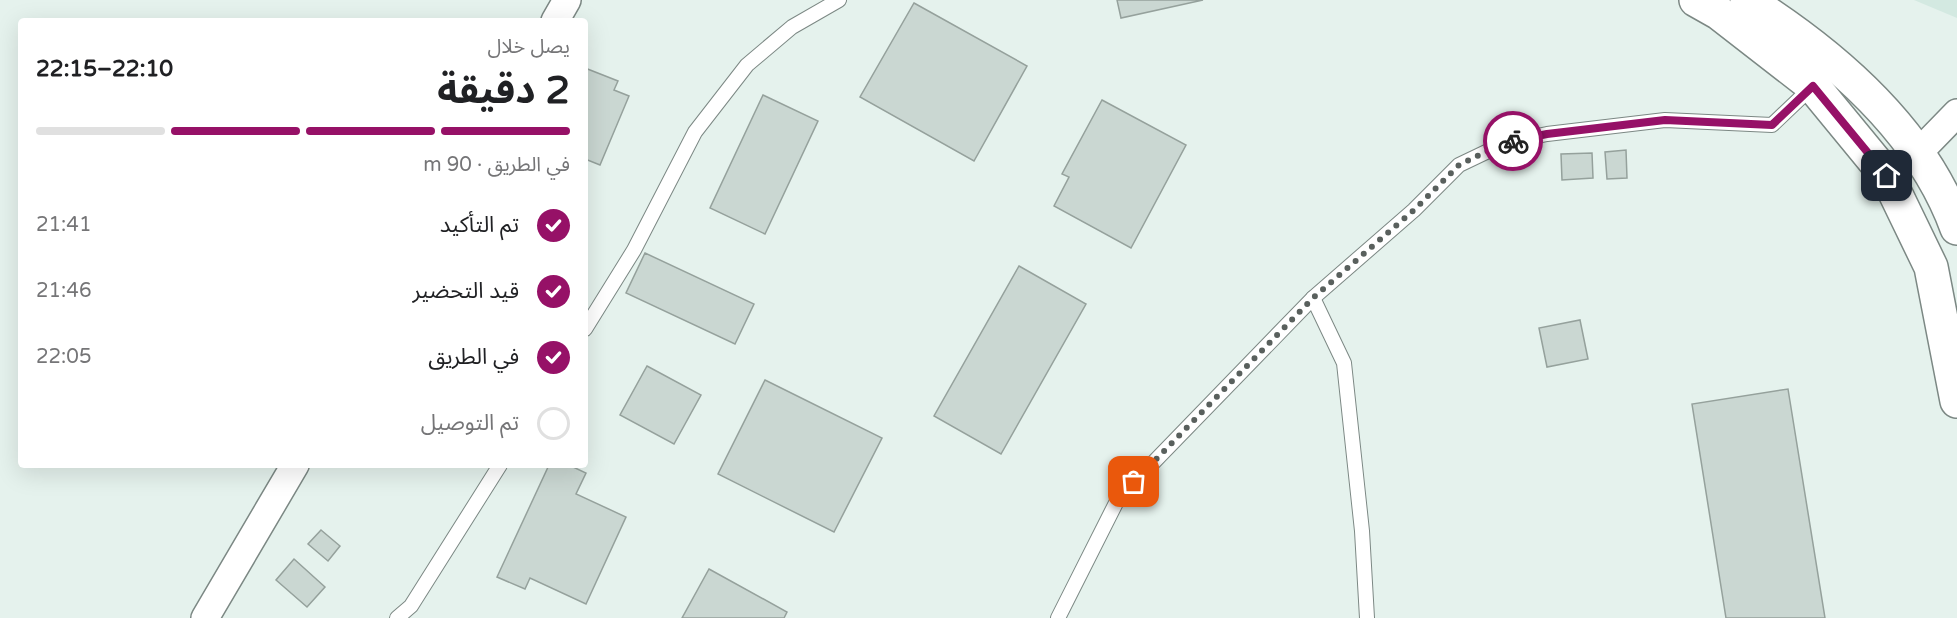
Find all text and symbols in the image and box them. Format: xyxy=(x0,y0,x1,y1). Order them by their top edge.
text: يصل خلال xyxy=(488,35,570,59)
text: 22:10–22:15 xyxy=(36,56,173,82)
text: 2 دقيقة xyxy=(437,67,570,114)
courier xyxy=(1483,111,1543,171)
icon: bike xyxy=(1497,125,1530,158)
pin xyxy=(1861,150,1912,201)
text: في الطريق · 90 m xyxy=(423,153,570,177)
icon: home xyxy=(1870,159,1903,192)
icon: check xyxy=(537,209,570,242)
text: تم التأكيد xyxy=(440,212,519,238)
text: 21:41 xyxy=(36,213,91,237)
icon: check xyxy=(537,275,570,308)
text: قيد التحضير xyxy=(413,278,519,304)
text: 21:46 xyxy=(36,279,91,303)
icon: check xyxy=(537,341,570,374)
text: في الطريق xyxy=(428,344,519,370)
text: 22:05 xyxy=(36,345,91,369)
text: تم التوصيل xyxy=(421,410,519,436)
pin xyxy=(1108,456,1159,507)
icon: bag xyxy=(1117,465,1150,498)

